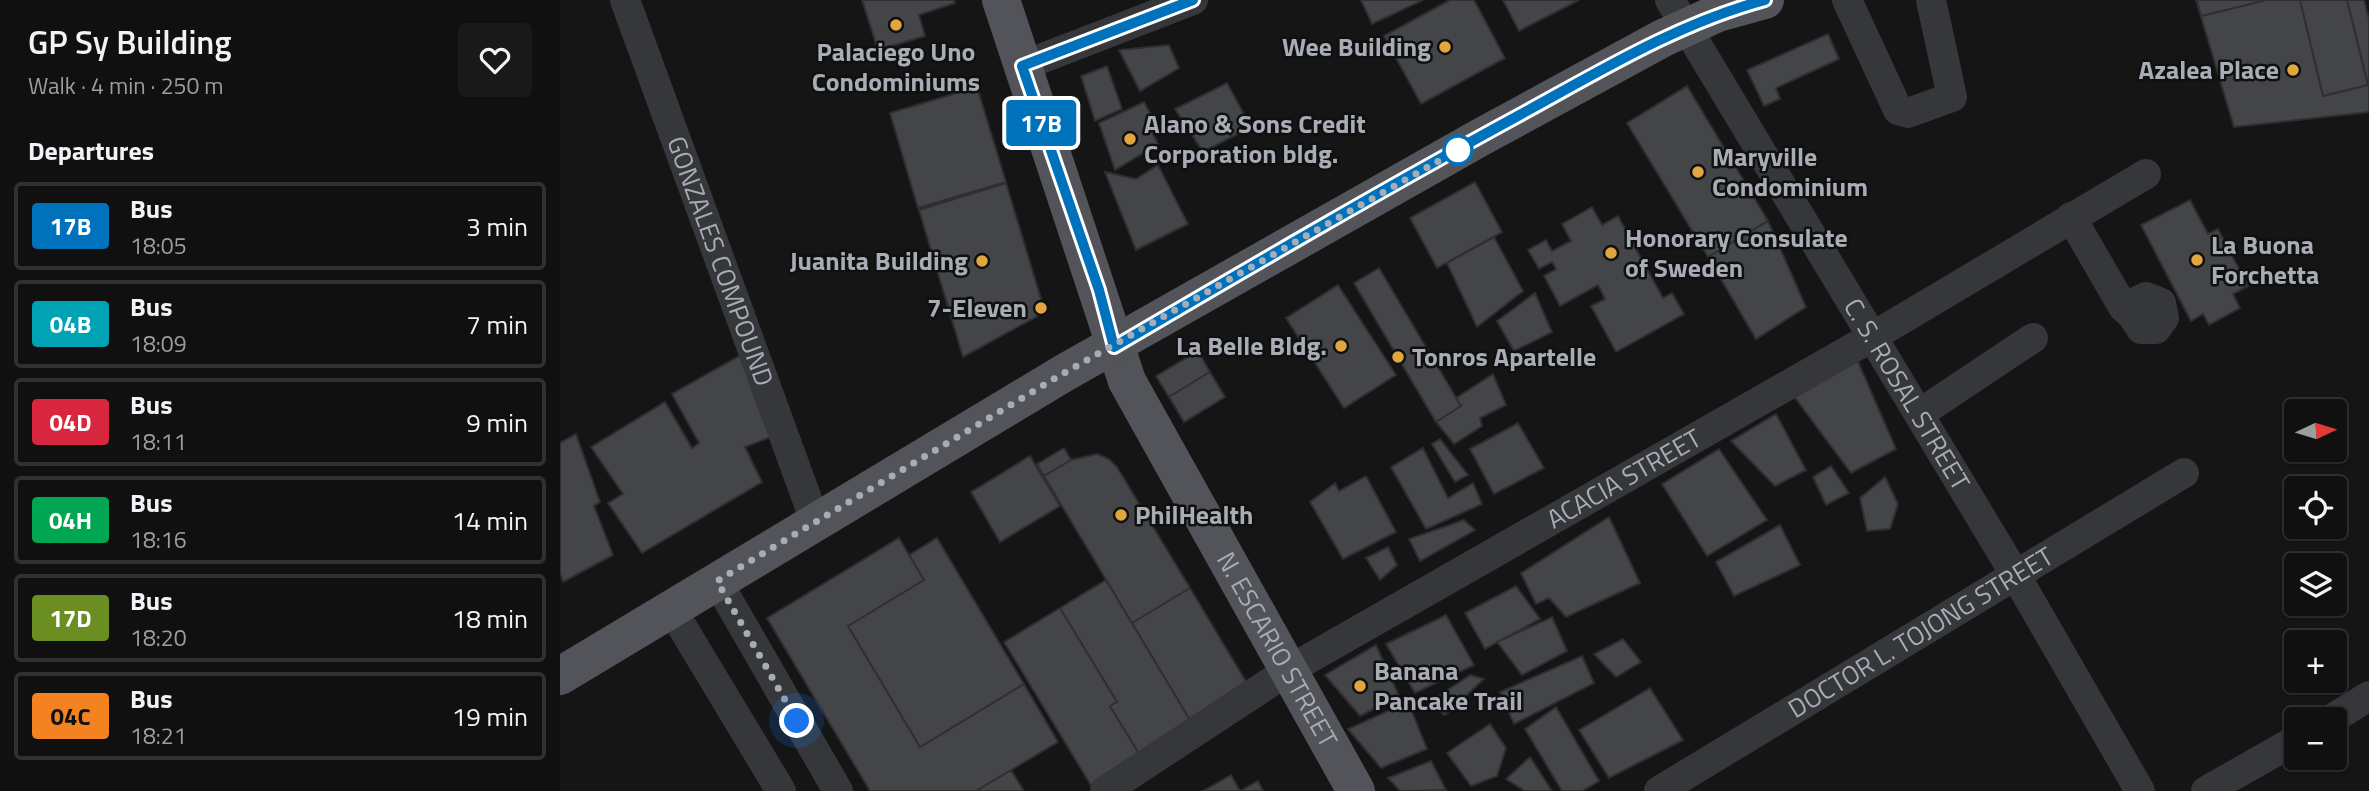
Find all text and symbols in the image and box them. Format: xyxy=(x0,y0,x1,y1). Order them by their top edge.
text: GP Sy Building xyxy=(28,17,232,67)
marker: Palaciego Uno Condominiums xyxy=(888,17,904,33)
button: heart xyxy=(458,23,532,97)
place label: Wee Building xyxy=(1282,27,1431,66)
place label: Palaciego Uno Condominiums xyxy=(812,32,980,101)
marker: Wee Building xyxy=(1437,39,1453,55)
place label: Azalea Place xyxy=(2139,50,2279,89)
marker: Azalea Place xyxy=(2285,62,2301,78)
text: Walk · 4 min · 250 m xyxy=(28,68,224,103)
line badge: 17B xyxy=(1001,100,1081,146)
place label: Alano & Sons Credit Corporation bldg. xyxy=(1144,104,1366,173)
text: 17B xyxy=(1020,105,1062,141)
text: Departures xyxy=(28,131,154,170)
street label: GONZALES COMPOUND xyxy=(657,131,784,391)
marker: Alano & Sons Credit Corporation bldg. xyxy=(1122,131,1138,147)
unlabelled marker xyxy=(1443,135,1473,165)
place label: Maryville Condominium xyxy=(1712,137,1868,206)
marker: Maryville Condominium xyxy=(1690,164,1706,180)
text: Bus xyxy=(130,189,172,228)
text: 3 min xyxy=(466,207,528,246)
text: 17B xyxy=(50,208,91,244)
place label: Honorary Consulate of Sweden xyxy=(1625,218,1848,287)
place label: La Buona Forchetta xyxy=(2211,225,2319,294)
text: 18:05 xyxy=(130,228,187,263)
place label: Juanita Building xyxy=(790,241,968,280)
marker: Honorary Consulate of Sweden xyxy=(1603,245,1619,261)
marker: La Buona Forchetta xyxy=(2189,252,2205,268)
marker: Juanita Building xyxy=(974,253,990,269)
text: Bus xyxy=(130,287,172,326)
place label: 7-Eleven xyxy=(927,288,1027,327)
street label: C. S. ROSAL STREET xyxy=(1834,291,1980,498)
marker: 7-Eleven xyxy=(1033,300,1049,316)
text: 7 min xyxy=(466,305,528,344)
text: 04B xyxy=(50,306,91,342)
text: 18:09 xyxy=(130,326,187,361)
place label: La Belle Bldg. xyxy=(1176,326,1327,365)
place label: Tonros Apartelle xyxy=(1412,337,1596,376)
marker: La Belle Bldg. xyxy=(1333,338,1349,354)
marker: Tonros Apartelle xyxy=(1390,349,1406,365)
text: Bus xyxy=(130,385,172,424)
north arrow xyxy=(2284,399,2347,462)
map controls xyxy=(2284,399,2347,770)
text: 9 min xyxy=(466,403,528,442)
text: 04D xyxy=(49,404,92,440)
street label: ACACIA STREET xyxy=(1539,418,1709,538)
text: 18:11 xyxy=(130,424,187,459)
button: locate xyxy=(2284,476,2347,539)
text: Bus xyxy=(130,483,172,522)
place label: PhilHealth xyxy=(1135,495,1253,534)
text: 14 min xyxy=(452,501,528,540)
text: 04H xyxy=(49,502,92,538)
marker: PhilHealth xyxy=(1113,507,1129,523)
text: 18:16 xyxy=(130,522,187,557)
street label: DOCTOR L. TOJONG STREET xyxy=(1780,536,2061,728)
street label: N. ESCARIO STREET xyxy=(1207,544,1348,755)
button: layers xyxy=(2284,553,2347,616)
text: Bus xyxy=(130,581,172,620)
text: 18 min xyxy=(452,599,528,638)
text: 17D xyxy=(49,600,92,636)
text: 18:20 xyxy=(130,620,187,655)
button: + xyxy=(2284,630,2347,693)
place label: Banana Pancake Trail xyxy=(1374,651,1523,720)
marker: Banana Pancake Trail xyxy=(1352,678,1368,694)
text: Bus xyxy=(130,679,172,718)
text: 19 min xyxy=(452,697,528,736)
text: 04C xyxy=(51,698,90,734)
your location xyxy=(779,703,814,738)
button: − xyxy=(2284,707,2347,770)
text: 18:21 xyxy=(130,718,187,753)

